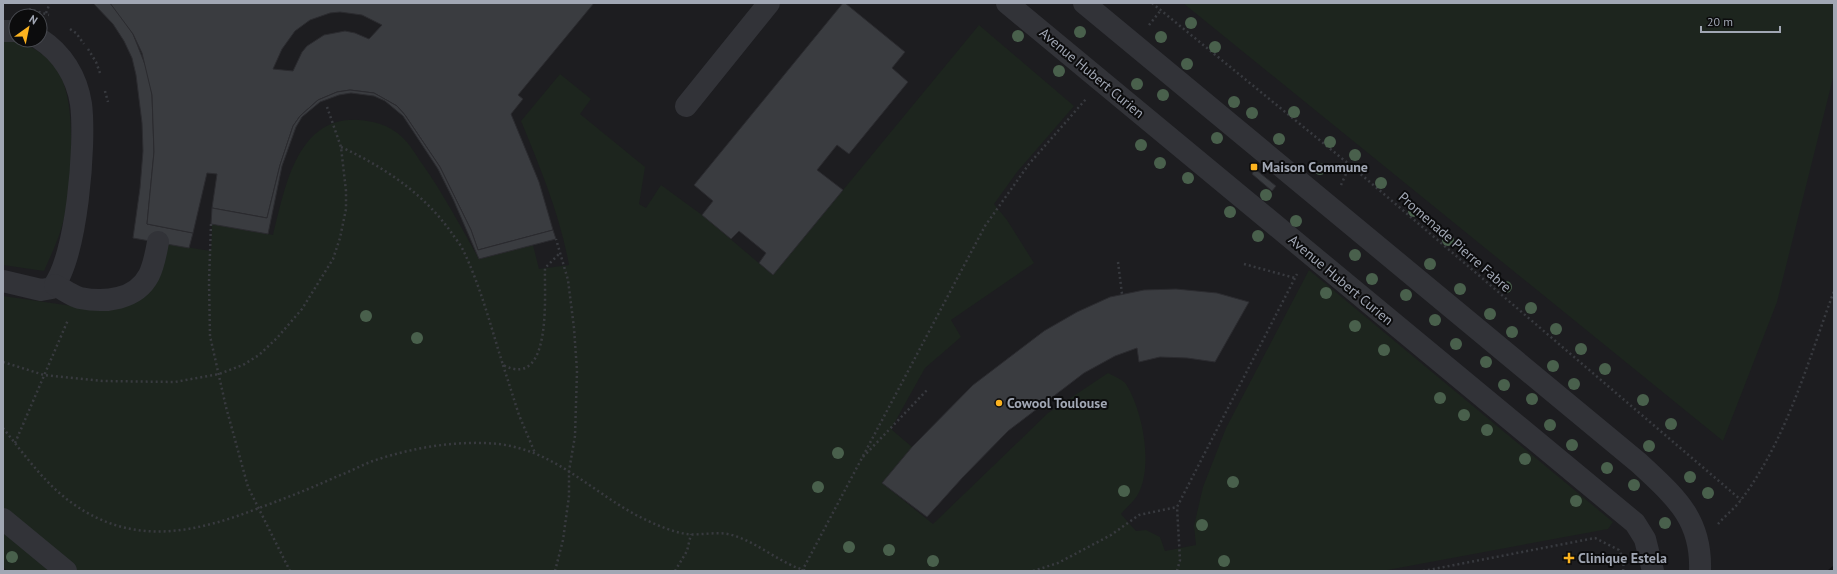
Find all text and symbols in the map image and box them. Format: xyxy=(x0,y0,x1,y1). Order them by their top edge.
north arrow xyxy=(8,8,48,48)
scale bar xyxy=(1701,8,1780,34)
text: N xyxy=(27,12,40,27)
text: 20 m xyxy=(1707,14,1733,29)
street label: Avenue Hubert Curien xyxy=(1036,24,1148,122)
place label: Maison Commune xyxy=(1262,158,1368,176)
marker: Maison Commune xyxy=(1249,162,1259,172)
street label: Promenade Pierre Fabre xyxy=(1395,188,1515,296)
street label: Avenue Hubert Curien xyxy=(1285,231,1397,329)
place label: Cowool Toulouse xyxy=(1007,394,1107,412)
marker: Cowool Toulouse xyxy=(994,398,1004,408)
place label: Clinique Estela xyxy=(1578,549,1667,567)
marker: Clinique Estela xyxy=(1563,552,1575,564)

